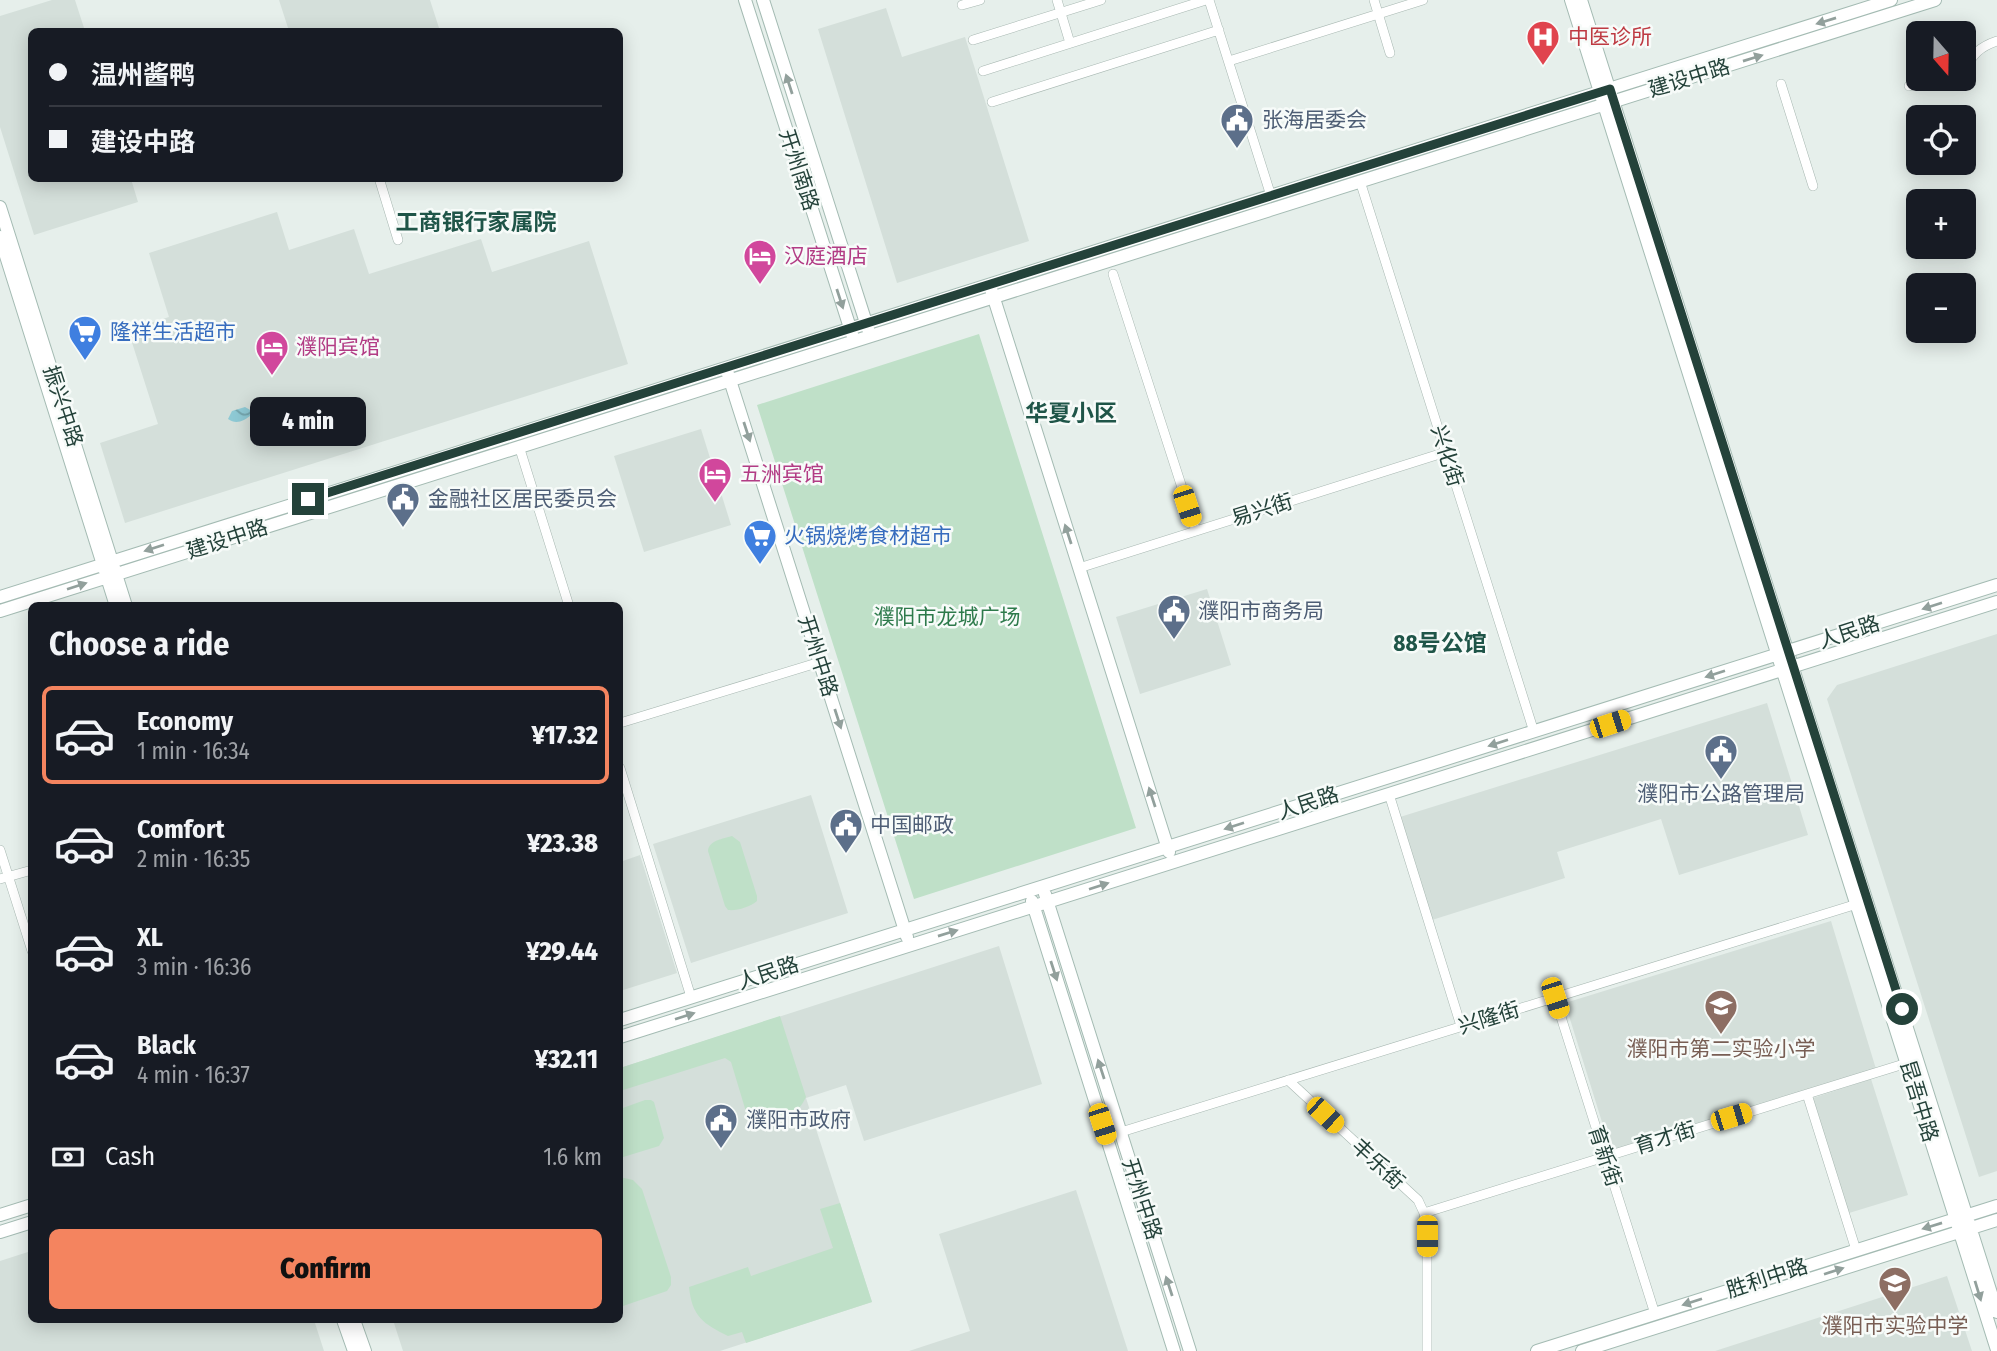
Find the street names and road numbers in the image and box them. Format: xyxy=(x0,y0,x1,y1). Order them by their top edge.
street label: 建设中路 xyxy=(1645,53,1733,103)
street label: 开州南路 xyxy=(774,126,824,214)
street label: 振兴中路 xyxy=(38,362,88,450)
street label: 兴化街 xyxy=(1425,422,1469,490)
street label: 易兴街 xyxy=(1228,488,1296,532)
street label: 建设中路 xyxy=(183,514,271,564)
street label: 人民路 xyxy=(1815,610,1883,654)
street label: 开州中路 xyxy=(793,612,843,700)
street label: 人民路 xyxy=(1274,781,1342,825)
street label: 人民路 xyxy=(734,951,802,995)
street label: 兴隆街 xyxy=(1455,996,1523,1040)
street label: 昆吾中路 xyxy=(1894,1057,1944,1145)
street label: 育才街 xyxy=(1631,1116,1699,1160)
street label: 育新街 xyxy=(1583,1122,1627,1190)
street label: 丰乐街 xyxy=(1346,1133,1410,1195)
street label: 开州中路 xyxy=(1117,1155,1167,1243)
street label: 胜利中路 xyxy=(1723,1253,1811,1303)

